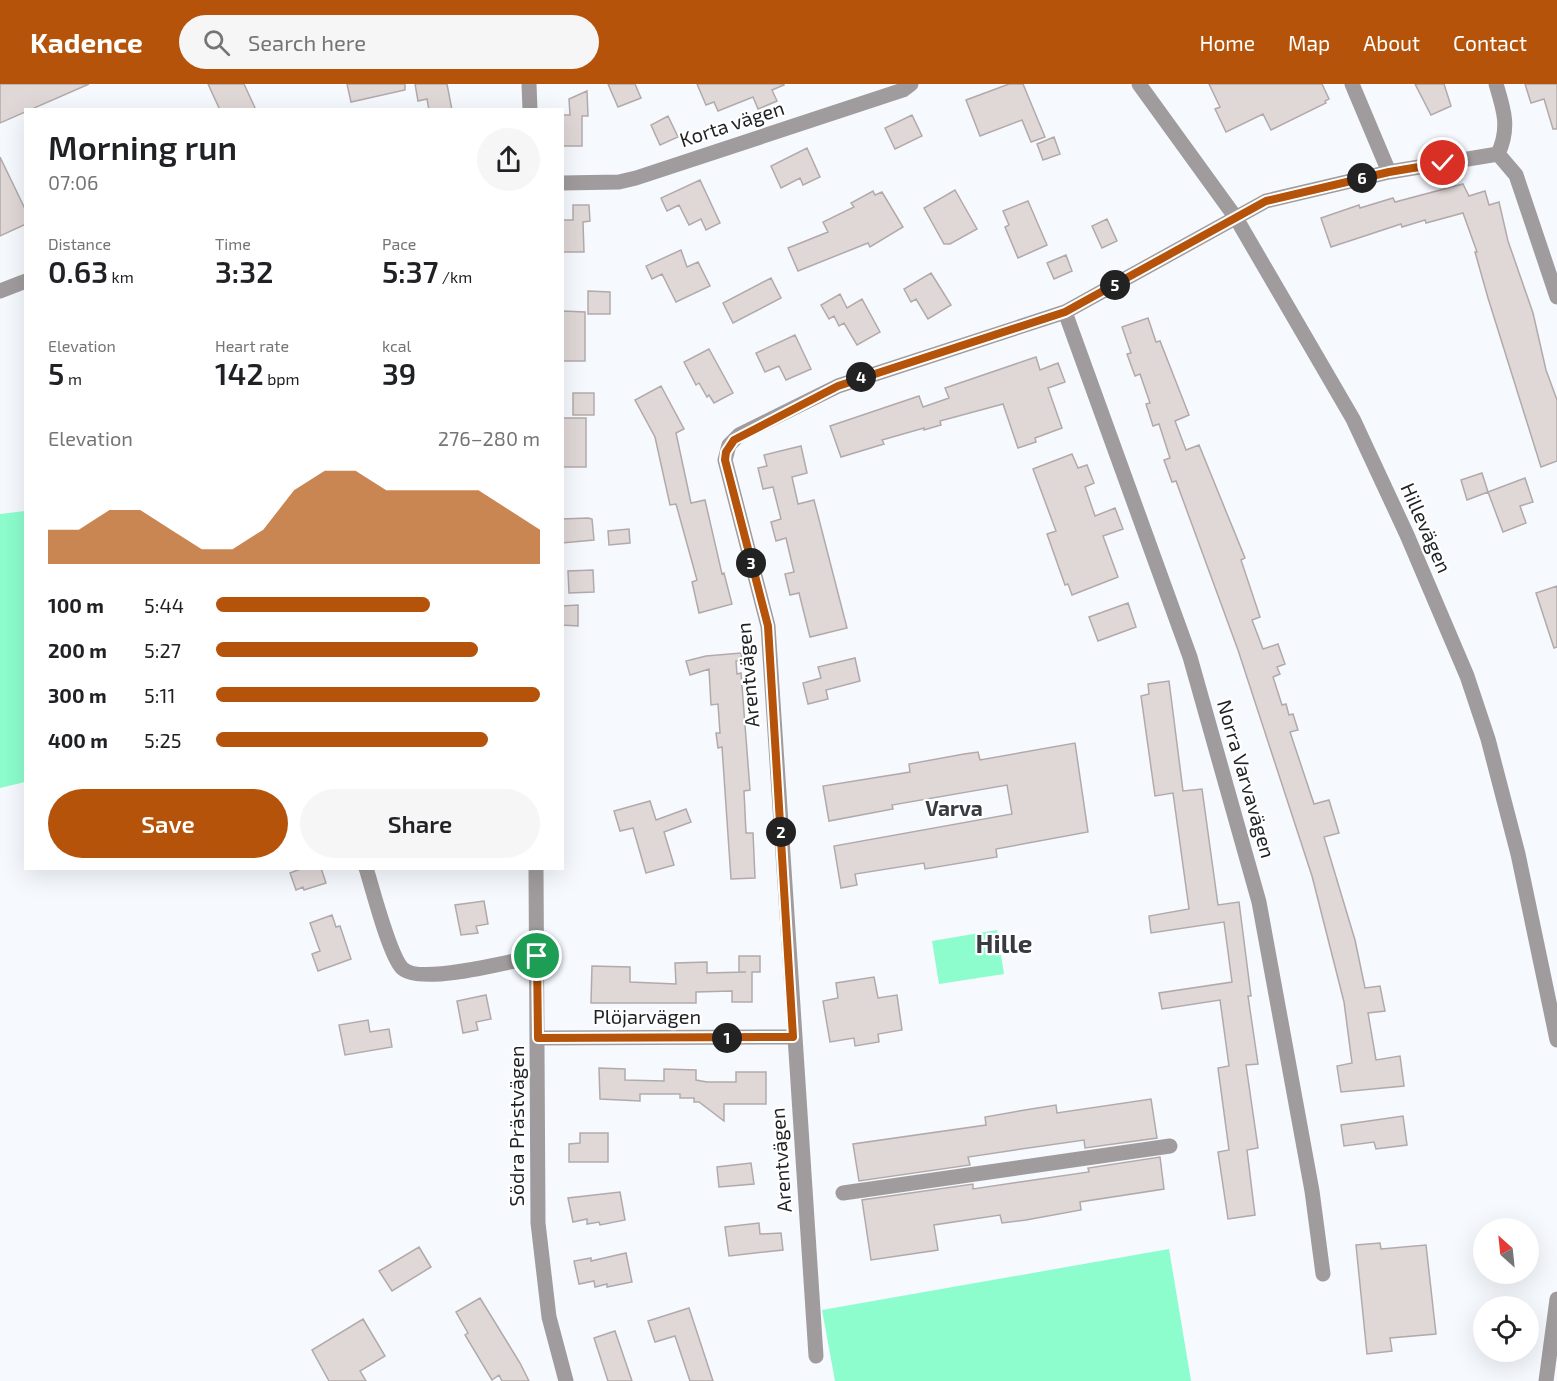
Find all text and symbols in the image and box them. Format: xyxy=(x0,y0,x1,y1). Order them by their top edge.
search box xyxy=(179,15,599,69)
text: Kadence xyxy=(30,25,143,59)
icon: search xyxy=(200,26,233,59)
text: Search here xyxy=(248,29,366,55)
text: Home xyxy=(1199,30,1255,55)
text: Map xyxy=(1288,30,1330,55)
text: About xyxy=(1363,30,1420,55)
text: Contact xyxy=(1453,30,1527,55)
street label: Korta vägen xyxy=(676,95,787,151)
text: Morning run xyxy=(48,127,237,167)
button: share xyxy=(477,128,540,191)
pin xyxy=(1417,137,1468,188)
icon: check xyxy=(1426,146,1459,179)
pin: 6 xyxy=(1347,163,1377,193)
text: 6 xyxy=(1357,168,1367,187)
text: 07:06 xyxy=(48,170,99,194)
text: Distance xyxy=(48,234,111,253)
text: Time xyxy=(215,234,251,253)
text: Pace xyxy=(382,234,416,253)
text: 0.63 xyxy=(48,253,108,289)
text: 3:32 xyxy=(215,253,273,289)
text: 5:37 xyxy=(382,253,438,289)
text: km xyxy=(108,267,134,286)
text: /km xyxy=(438,267,472,286)
pin: 5 xyxy=(1100,270,1130,300)
text: 5 xyxy=(1111,275,1119,294)
text: Elevation xyxy=(48,336,116,355)
text: Heart rate xyxy=(215,336,289,355)
text: kcal xyxy=(382,336,411,355)
text: 5 xyxy=(48,355,64,391)
text: 142 xyxy=(215,355,264,391)
text: 39 xyxy=(382,355,416,391)
pin: 4 xyxy=(846,362,876,392)
text: 4 xyxy=(856,367,866,386)
text: m xyxy=(64,369,82,388)
text: bpm xyxy=(264,369,300,388)
text: Elevation xyxy=(48,426,133,450)
text: 276–280 m xyxy=(438,426,540,450)
street label: Hillevägen xyxy=(1396,479,1457,576)
pin: 3 xyxy=(736,548,766,578)
text: 3 xyxy=(746,553,756,572)
text: 100 m xyxy=(48,593,104,617)
text: 5:44 xyxy=(144,593,184,617)
street label: Arentvägen xyxy=(730,622,764,728)
text: 200 m xyxy=(48,638,107,662)
text: 5:27 xyxy=(144,638,181,662)
text: 300 m xyxy=(48,683,107,707)
text: 5:11 xyxy=(144,683,175,707)
street label: Norra Varvavägen xyxy=(1213,697,1281,861)
text: 400 m xyxy=(48,728,108,752)
text: 5:25 xyxy=(144,728,181,752)
button: Save xyxy=(48,789,288,858)
button: Share xyxy=(300,789,540,858)
district label: Varva xyxy=(925,795,983,820)
pin: 2 xyxy=(766,817,796,847)
text: 2 xyxy=(776,822,786,841)
district label: Hille xyxy=(976,927,1032,958)
pin xyxy=(511,930,562,981)
icon: arrive xyxy=(520,939,553,972)
street label: Plöjarvägen xyxy=(593,1004,701,1028)
pin: 1 xyxy=(712,1023,742,1053)
text: 1 xyxy=(724,1028,730,1047)
street label: Södra Prästvägen xyxy=(504,1046,528,1207)
street label: Arentvägen xyxy=(764,1107,796,1213)
north arrow xyxy=(1473,1218,1539,1284)
map controls xyxy=(1473,1218,1539,1362)
button: locate xyxy=(1473,1296,1539,1362)

